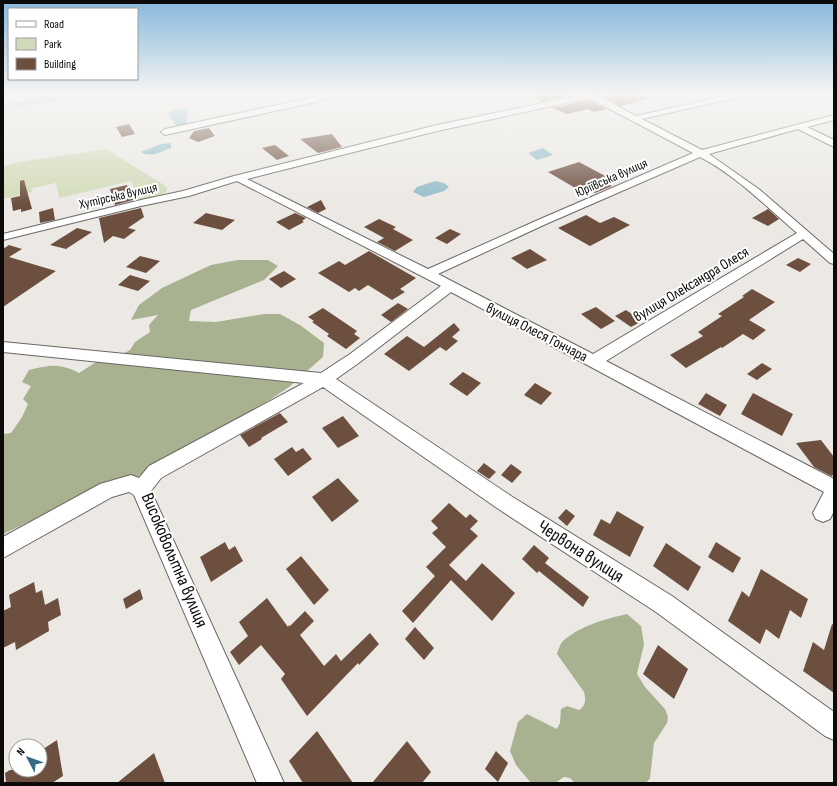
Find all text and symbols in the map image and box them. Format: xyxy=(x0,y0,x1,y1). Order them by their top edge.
legend xyxy=(8,8,138,80)
text: Road xyxy=(44,17,64,32)
text: Park xyxy=(44,37,62,52)
text: Building xyxy=(44,57,76,72)
street label: Юріївська вулиця xyxy=(573,155,650,201)
street label: Хутірська вулиця xyxy=(77,179,159,213)
street label: вулиця Олександра Олеся xyxy=(630,242,753,326)
street label: вулиця Олеся Гончара xyxy=(483,299,591,366)
street label: Високовольтна вулиця xyxy=(137,490,212,631)
street label: Червона вулиця xyxy=(534,516,628,587)
north arrow xyxy=(8,738,48,778)
text: N xyxy=(14,745,28,758)

